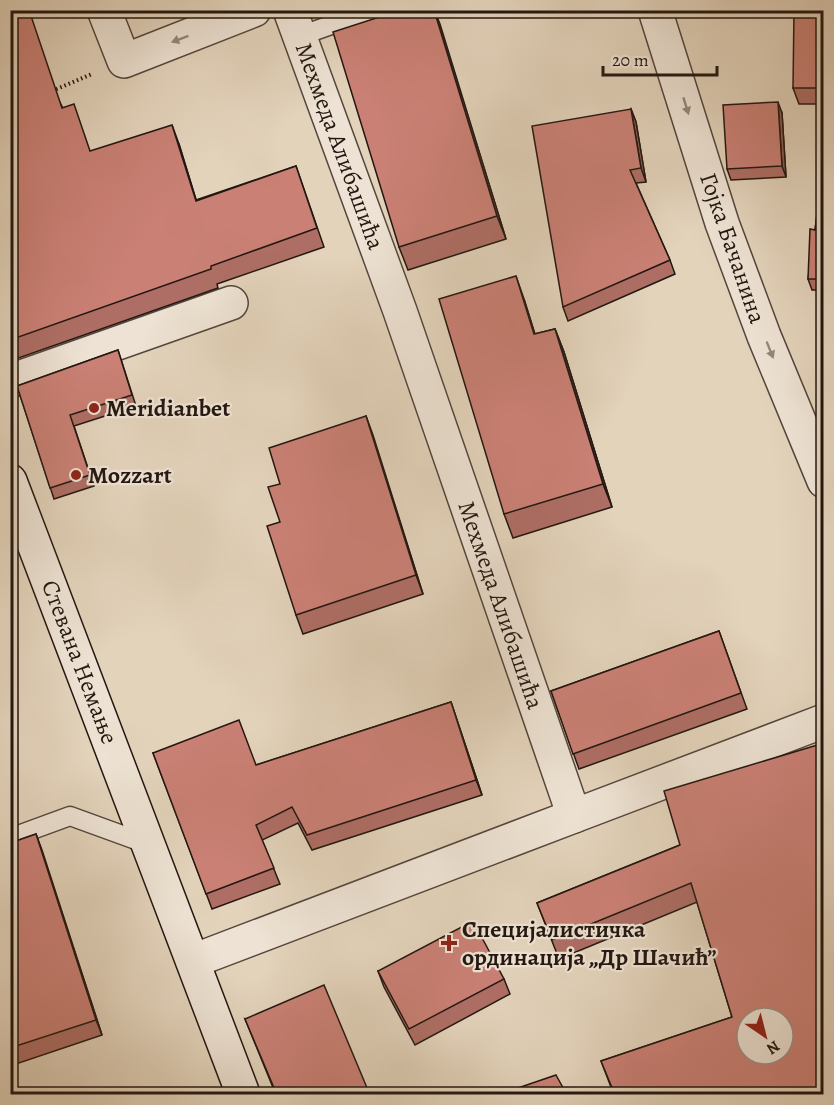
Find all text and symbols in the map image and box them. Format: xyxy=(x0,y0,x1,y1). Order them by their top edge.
one-way arrow xyxy=(171,35,189,44)
street label: Мехмеда Алибашића xyxy=(288,38,392,254)
scale bar xyxy=(603,39,717,77)
text: 20 m xyxy=(612,48,649,72)
one-way arrow xyxy=(682,97,691,115)
street label: Гојка Бачанина xyxy=(692,169,774,327)
one-way arrow xyxy=(766,341,775,359)
place label: Meridianbet xyxy=(106,392,230,424)
marker: Meridianbet xyxy=(87,401,101,415)
place label: Mozzart xyxy=(88,459,172,491)
marker: Mozzart xyxy=(69,468,83,482)
street label: Мехмеда Алибашића xyxy=(450,497,552,713)
street label: Стевана Немање xyxy=(34,575,126,749)
place label: Специјалистичка ординација „Др Шачић” xyxy=(462,913,717,973)
marker: Специјалистичка ординација „Др Шачић” xyxy=(440,934,458,952)
north arrow xyxy=(735,1006,795,1066)
text: N xyxy=(762,1035,784,1060)

